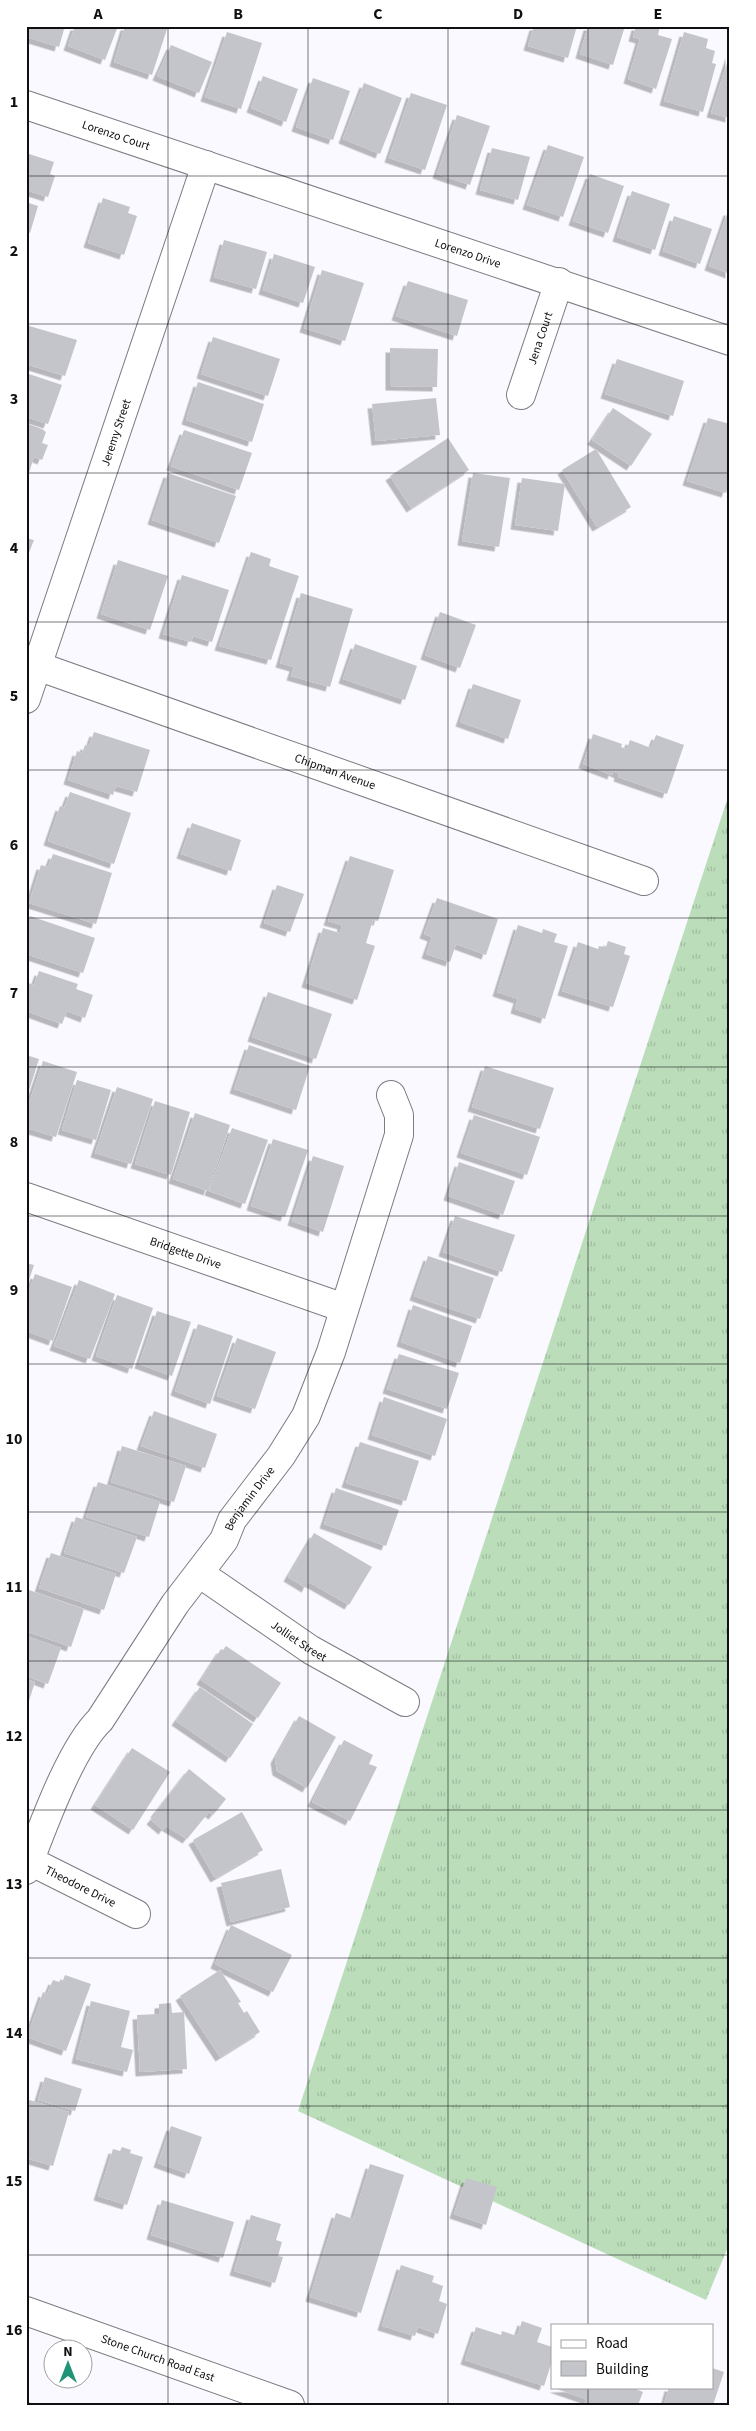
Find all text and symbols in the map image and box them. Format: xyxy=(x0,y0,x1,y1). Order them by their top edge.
text: A xyxy=(92,3,103,25)
text: B xyxy=(233,3,243,25)
text: C xyxy=(373,3,383,25)
text: D xyxy=(513,3,523,25)
text: E xyxy=(654,3,662,25)
text: 1 xyxy=(10,91,18,113)
street label: Lorenzo Court xyxy=(80,116,152,155)
street label: Lorenzo Drive xyxy=(433,234,503,272)
text: 2 xyxy=(10,240,18,262)
street label: Jena Court xyxy=(523,309,557,367)
text: 3 xyxy=(10,388,18,410)
street label: Jeremy Street xyxy=(97,397,135,468)
text: 4 xyxy=(10,537,19,559)
text: 5 xyxy=(10,685,18,707)
street label: Chipman Avenue xyxy=(292,749,378,794)
text: 6 xyxy=(10,834,18,856)
text: 7 xyxy=(10,982,18,1004)
text: 8 xyxy=(10,1131,18,1153)
street label: Bridgette Drive xyxy=(147,1232,224,1273)
text: 9 xyxy=(10,1279,18,1301)
text: 10 xyxy=(6,1428,22,1450)
street label: Benjamin Drive xyxy=(220,1463,279,1533)
text: 11 xyxy=(6,1576,22,1598)
street label: Jolliet Street xyxy=(268,1616,330,1666)
text: 12 xyxy=(6,1725,22,1747)
street label: Theodore Drive xyxy=(42,1861,119,1911)
text: 13 xyxy=(6,1873,22,1895)
text: 14 xyxy=(6,2022,23,2044)
text: 15 xyxy=(6,2170,22,2192)
text: 16 xyxy=(6,2319,22,2341)
legend xyxy=(551,2324,714,2388)
street label: Stone Church Road East xyxy=(99,2330,217,2386)
text: Road xyxy=(596,2333,628,2354)
north arrow xyxy=(42,2338,92,2388)
text: N xyxy=(63,2342,73,2362)
text: Building xyxy=(596,2359,649,2380)

